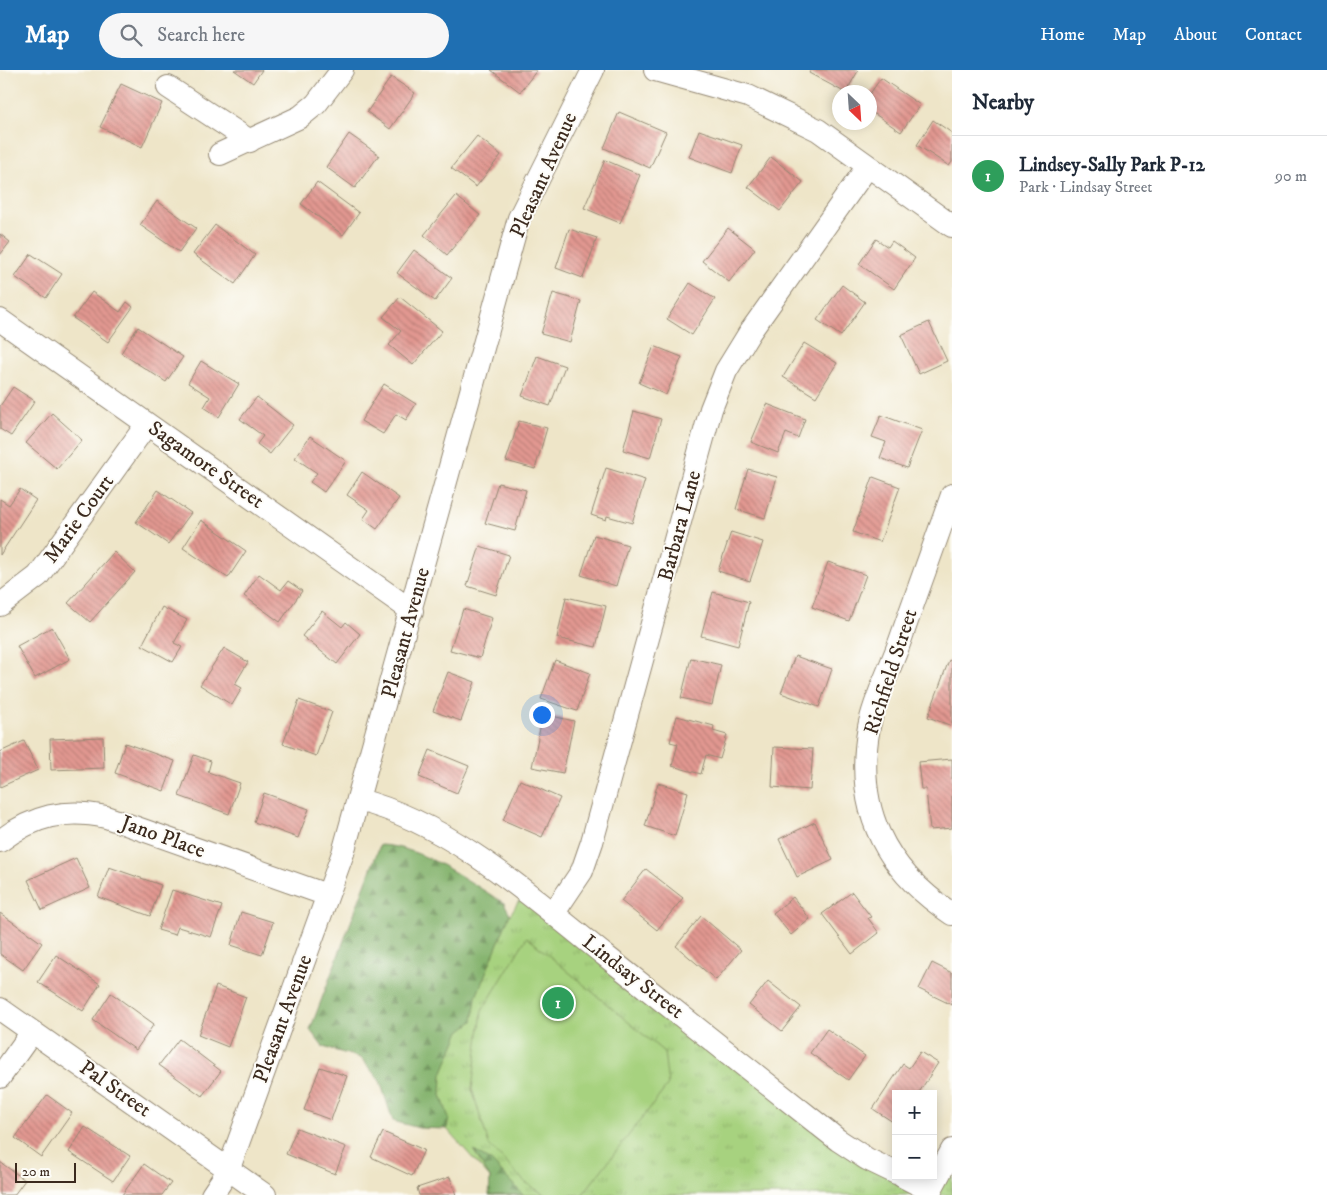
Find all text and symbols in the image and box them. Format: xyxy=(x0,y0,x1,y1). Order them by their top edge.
search box xyxy=(99,13,449,58)
text: Map xyxy=(25,20,69,50)
icon: search xyxy=(117,21,145,49)
text: Search here xyxy=(157,24,245,47)
text: Home xyxy=(1040,24,1085,46)
text: Map xyxy=(1113,24,1146,46)
text: About xyxy=(1174,24,1217,46)
text: Contact xyxy=(1245,24,1302,46)
north arrow xyxy=(832,85,877,130)
text: Nearby xyxy=(972,90,1034,116)
street label: Pleasant Avenue xyxy=(505,108,583,242)
text: Lindsey-Sally Park P-12 xyxy=(1019,154,1205,177)
text: 1 xyxy=(985,166,991,186)
text: 90 m xyxy=(1275,166,1307,186)
text: Park · Lindsay Street xyxy=(1019,177,1152,197)
street label: Sagamore Street xyxy=(143,415,269,515)
street label: Barbara Lane xyxy=(653,467,707,584)
street label: Marie Court xyxy=(38,469,120,568)
street label: Pleasant Avenue xyxy=(376,564,436,701)
street label: Richfield Street xyxy=(858,605,924,738)
your location xyxy=(529,702,555,728)
street label: Jano Place xyxy=(116,809,209,864)
street label: Lindsay Street xyxy=(577,929,689,1025)
street label: Pleasant Avenue xyxy=(248,951,318,1087)
pin: 1 xyxy=(542,984,574,1022)
street label: Pal Street xyxy=(74,1055,156,1123)
map controls xyxy=(892,1090,937,1180)
button: + xyxy=(892,1090,937,1135)
button: − xyxy=(892,1135,937,1180)
scale bar xyxy=(15,1160,76,1183)
text: 20 m xyxy=(22,1163,50,1181)

